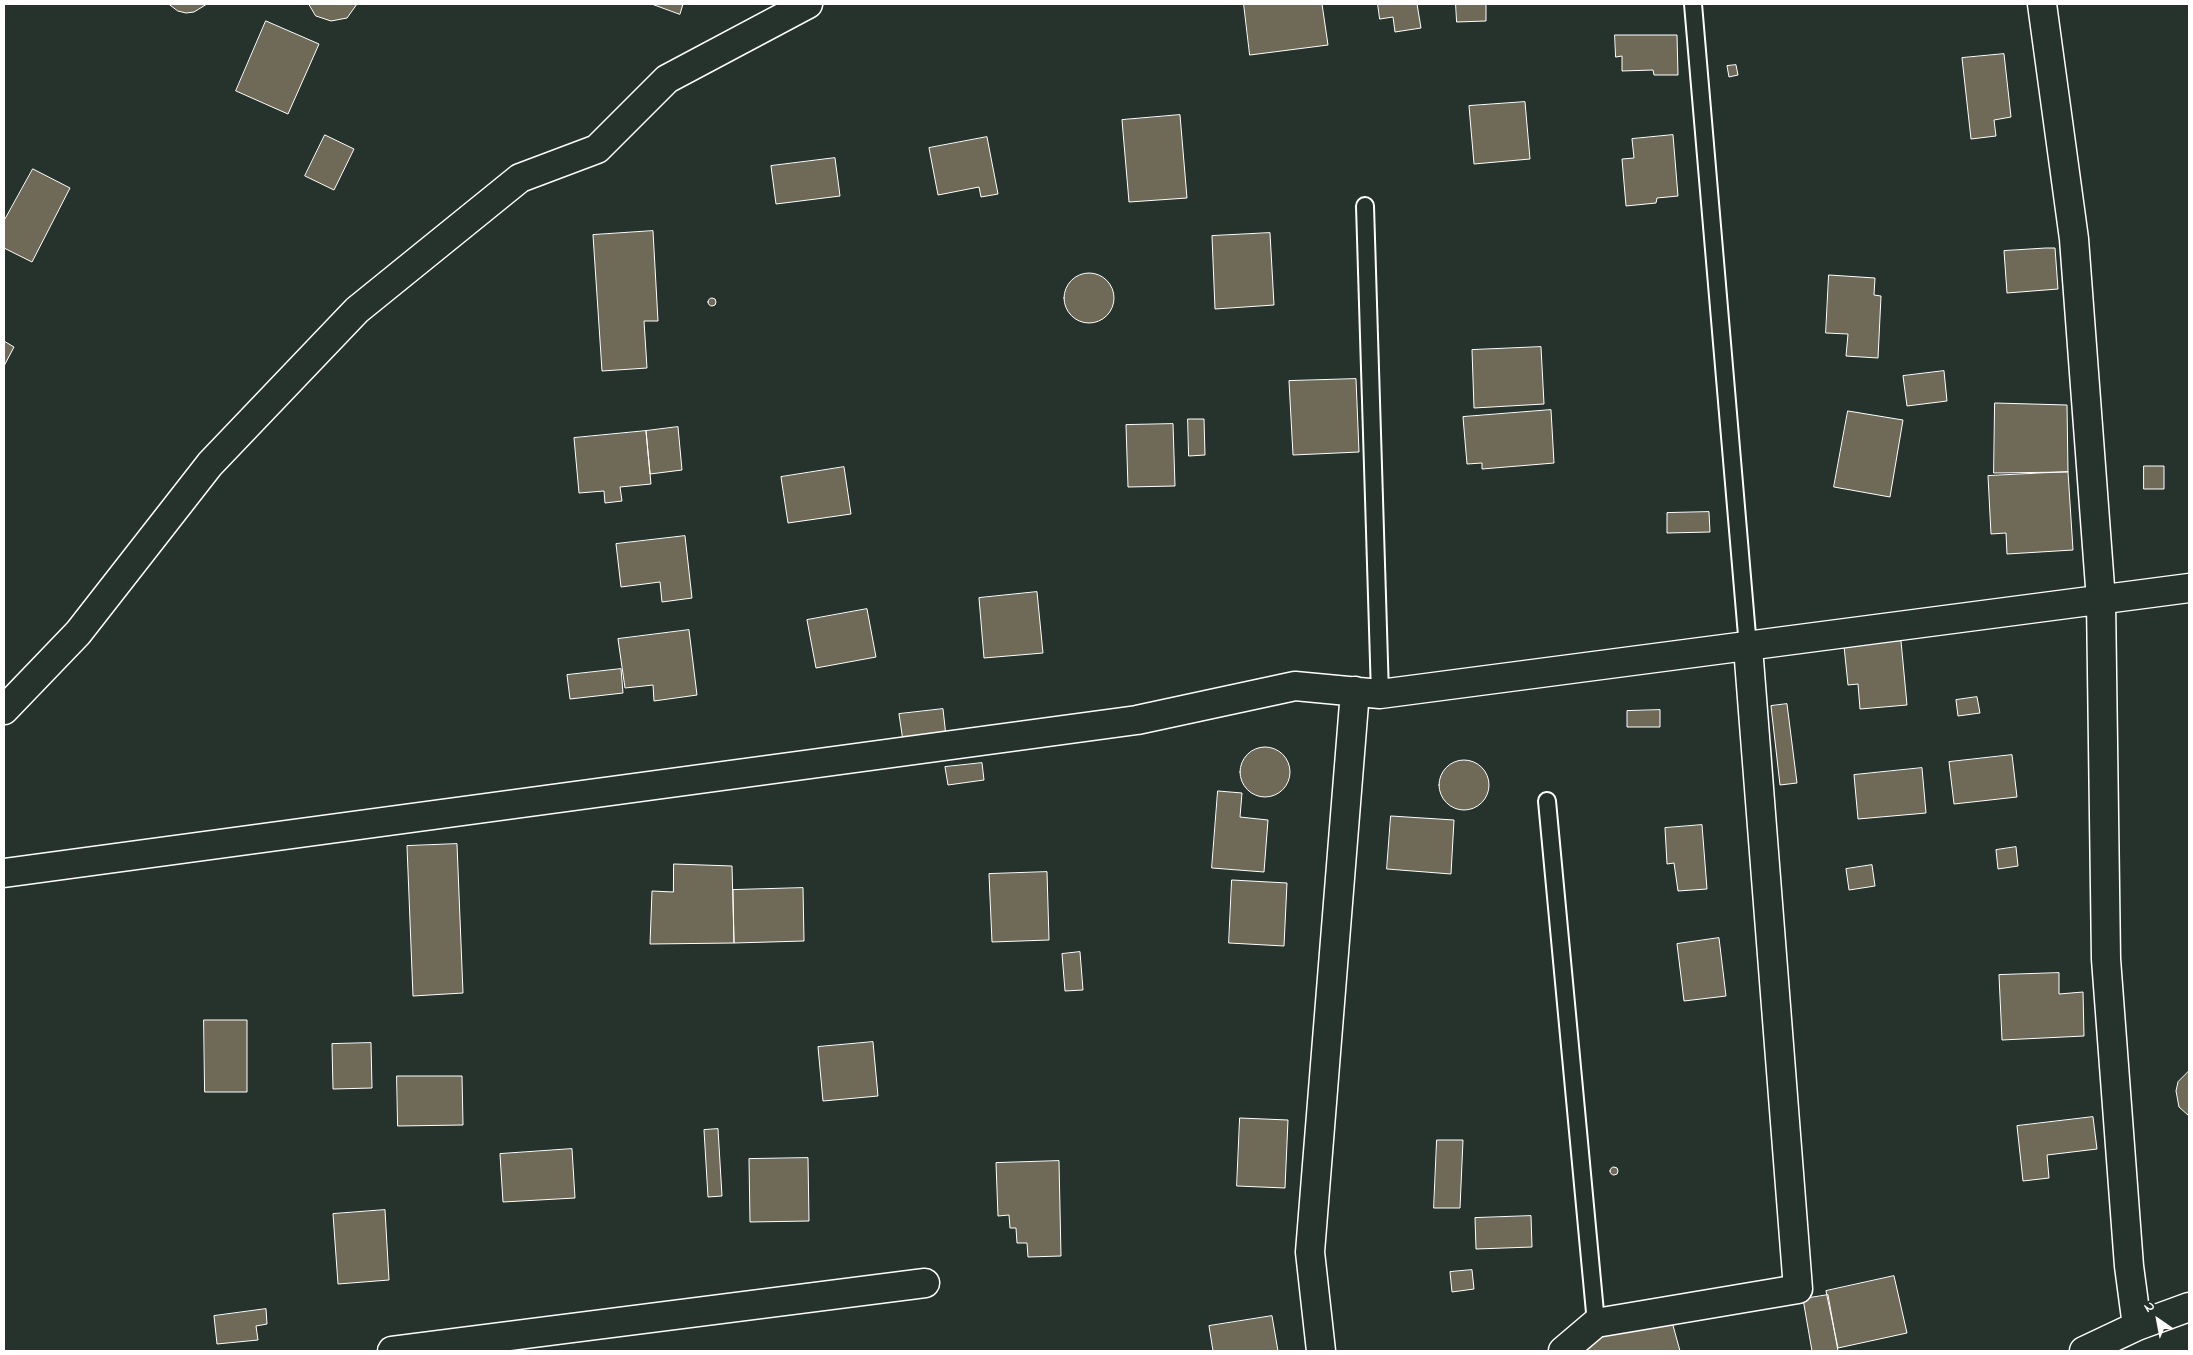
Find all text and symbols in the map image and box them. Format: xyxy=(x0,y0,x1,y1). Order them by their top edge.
north arrow xyxy=(2133,1295,2183,1345)
text: N xyxy=(2140,1296,2159,1318)

